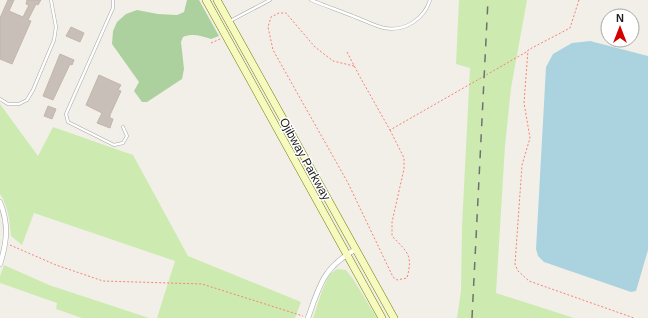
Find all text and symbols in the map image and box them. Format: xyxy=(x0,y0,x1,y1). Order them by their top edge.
north arrow xyxy=(600,8,640,48)
text: N xyxy=(616,12,624,24)
street label: Ojibway Parkway xyxy=(277,115,333,203)

